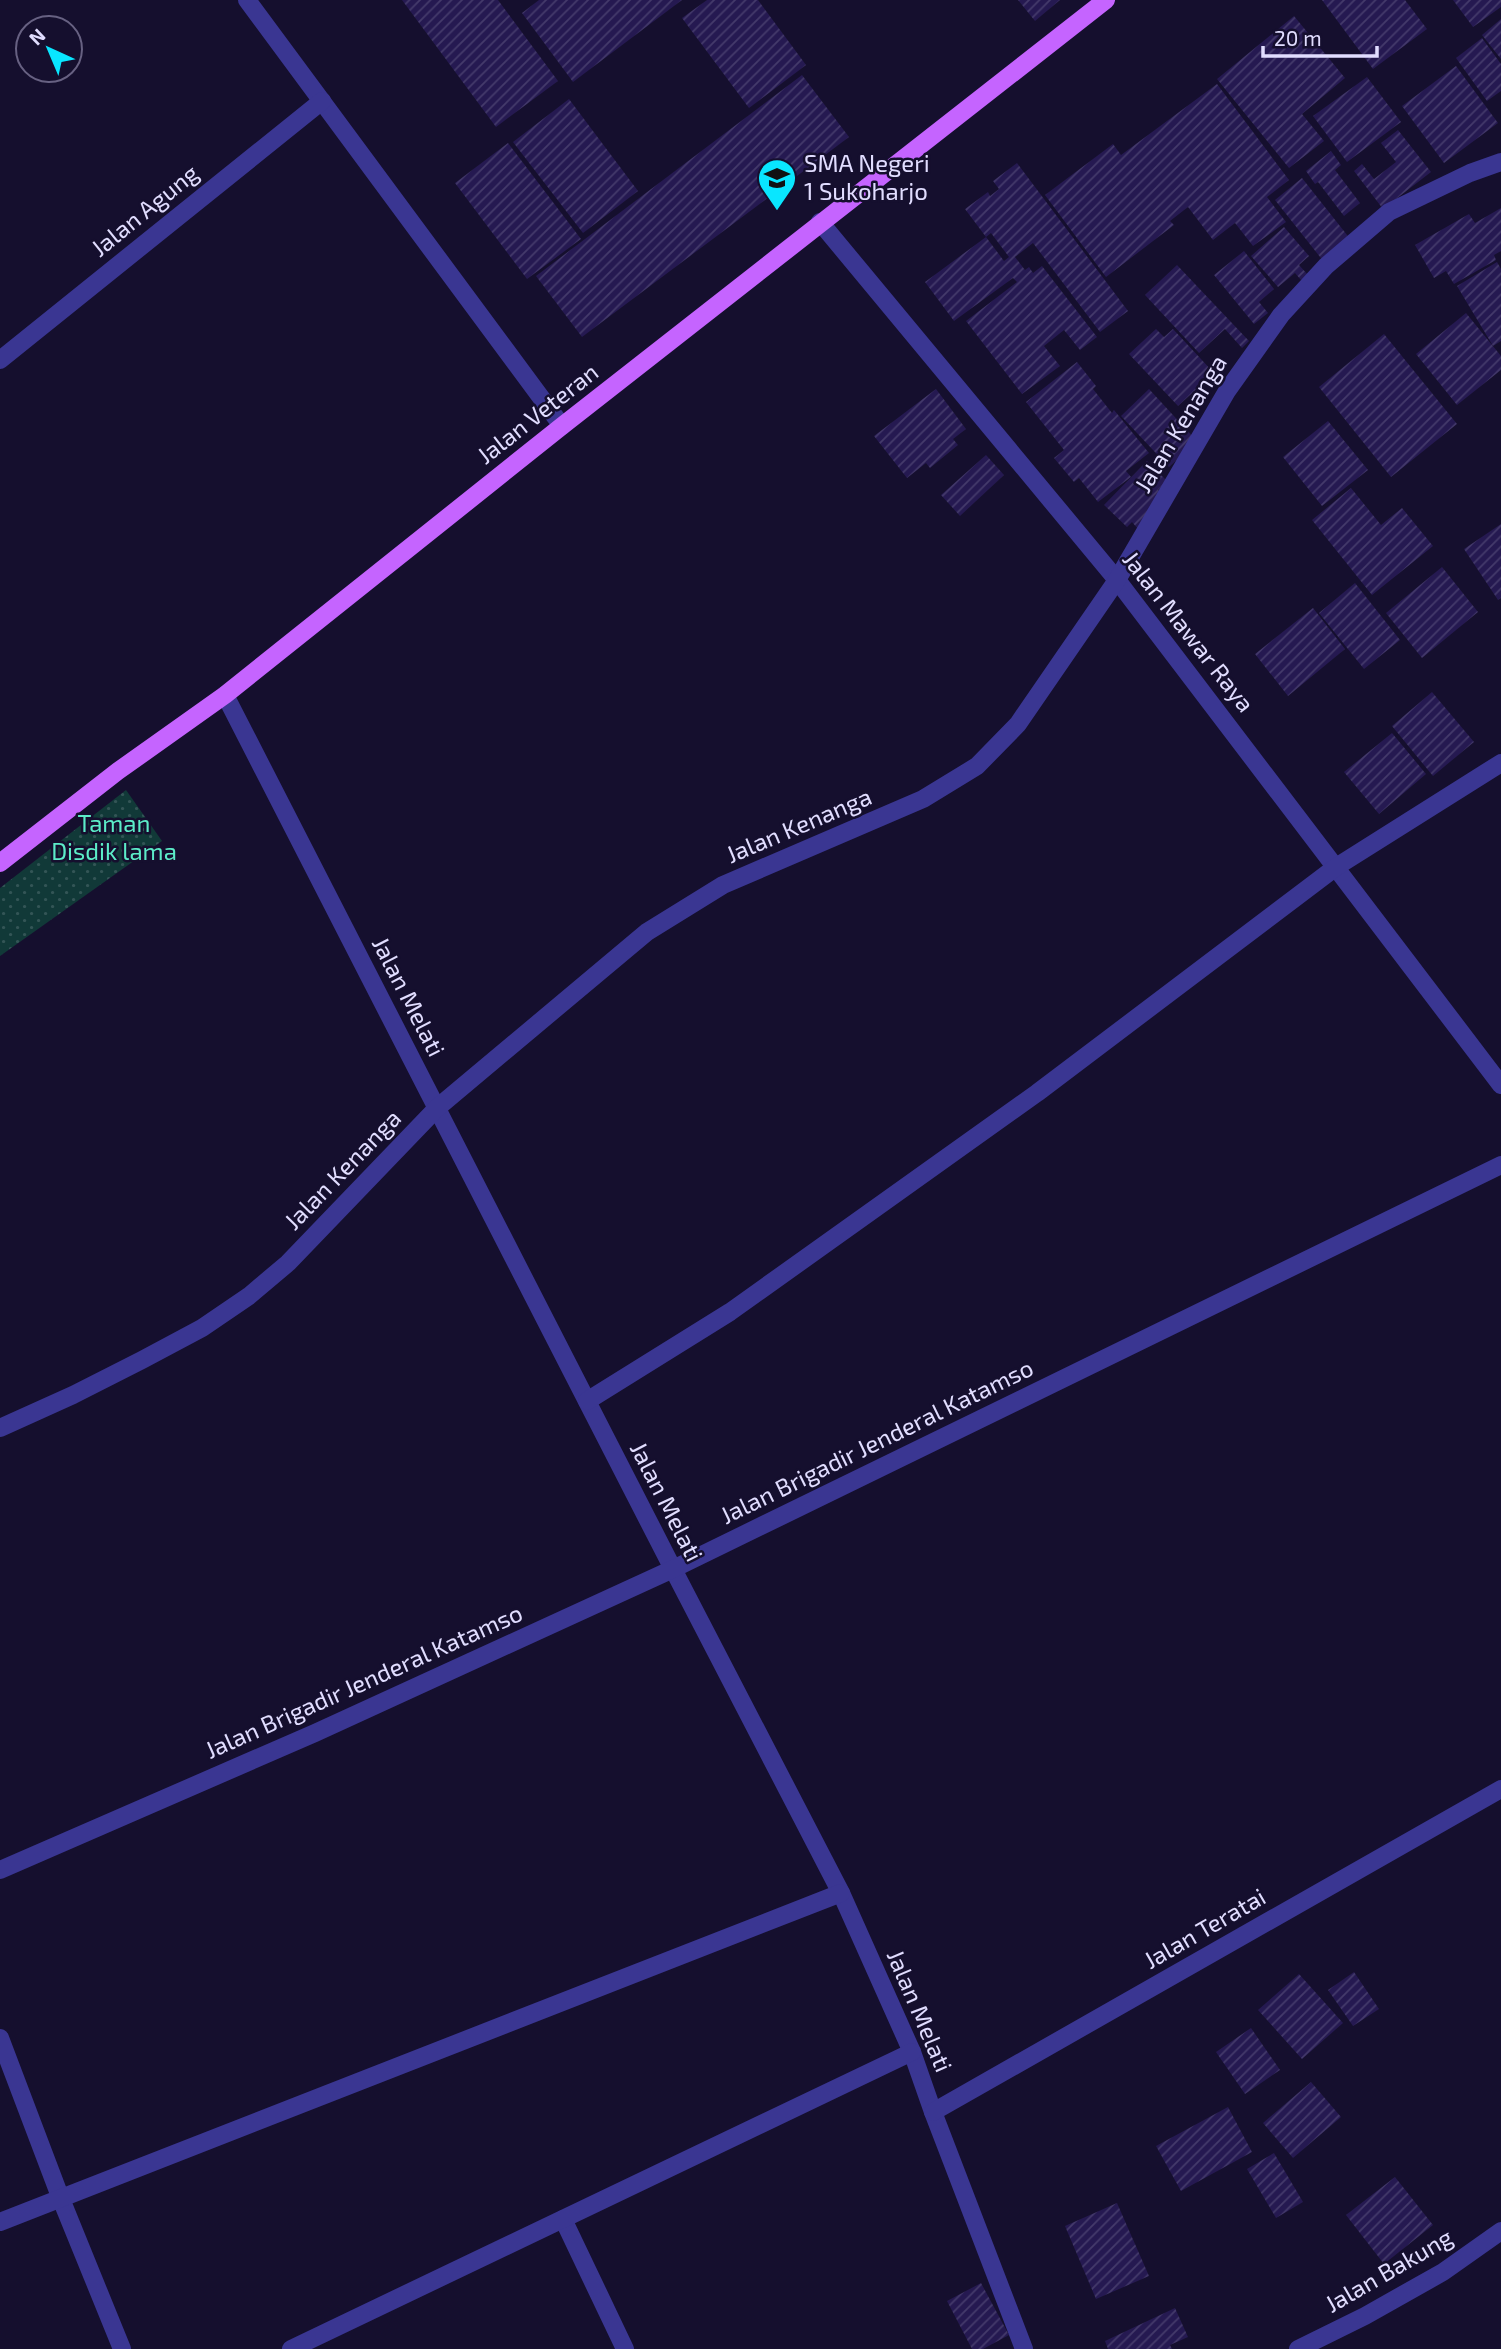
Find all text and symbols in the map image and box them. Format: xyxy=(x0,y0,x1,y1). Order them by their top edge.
north arrow xyxy=(14,14,84,84)
scale bar xyxy=(1263,14,1377,58)
text: N xyxy=(24,23,50,49)
text: 20 m xyxy=(1274,25,1322,50)
place label: SMA Negeri 1 Sukoharjo xyxy=(804,148,930,205)
school or university icon: SMA Negeri 1 Sukoharjo xyxy=(756,157,798,212)
street label: Jalan Agung xyxy=(85,158,204,262)
street label: Jalan Kenanga xyxy=(1127,349,1232,497)
street label: Jalan Veteran xyxy=(471,357,603,469)
street label: Jalan Mawar Raya xyxy=(1117,545,1261,717)
street label: Jalan Kenanga xyxy=(721,781,876,868)
park label: Taman Disdik lama xyxy=(51,808,177,865)
street label: Jalan Melati xyxy=(367,932,452,1061)
street label: Jalan Kenanga xyxy=(278,1103,406,1235)
street label: Jalan Brigadir Jenderal Katamso xyxy=(715,1352,1037,1529)
street label: Jalan Melati xyxy=(625,1437,710,1566)
street label: Jalan Brigadir Jenderal Katamso xyxy=(200,1597,527,1764)
street label: Jalan Teratai xyxy=(1138,1881,1270,1974)
street label: Jalan Melati xyxy=(882,1945,959,2076)
street label: Jalan Bakung xyxy=(1319,2222,1457,2318)

